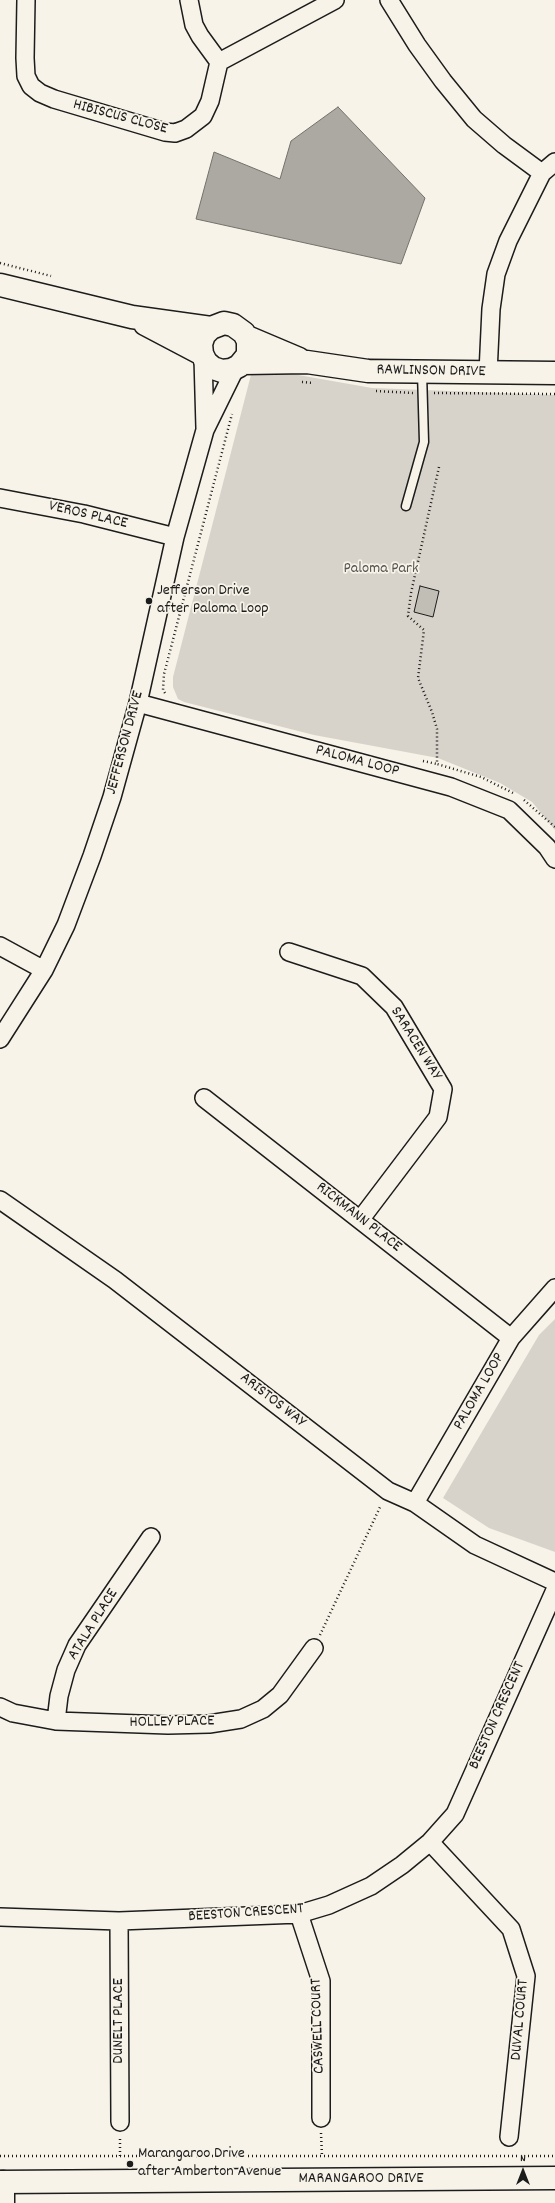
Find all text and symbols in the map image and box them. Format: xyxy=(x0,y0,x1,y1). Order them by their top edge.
street label: HIBISCUS CLOSE xyxy=(71,96,169,140)
street label: RAWLINSON DRIVE xyxy=(376,361,486,383)
street label: VEROS PLACE xyxy=(47,498,129,534)
park label: Paloma Park xyxy=(343,560,419,580)
place label: Jefferson Drive after Paloma Loop xyxy=(157,582,269,620)
marker: Jefferson Drive after Paloma Loop xyxy=(144,596,154,606)
street label: JEFFERSON DRIVE xyxy=(103,689,149,797)
street label: PALOMA LOOP xyxy=(313,742,401,782)
street label: SARACEN WAY xyxy=(385,1004,445,1084)
street label: RICKMANN PLACE xyxy=(311,1179,405,1257)
street label: PALOMA LOOP xyxy=(450,1350,510,1434)
street label: ARISTOS WAY xyxy=(235,1369,309,1433)
street label: ATALA PLACE xyxy=(65,1586,123,1664)
street label: BEESTON CRESCENT xyxy=(466,1659,530,1773)
street label: HOLLEY PLACE xyxy=(129,1713,215,1733)
street label: BEESTON CRESCENT xyxy=(188,1900,304,1928)
street label: DUNELT PLACE xyxy=(110,1978,130,2064)
street label: CASWELL COURT xyxy=(308,1978,330,2074)
street label: DUVAL COURT xyxy=(508,1979,534,2061)
place label: Marangaroo Drive after Amberton Avenue xyxy=(138,2145,281,2183)
north arrow xyxy=(503,2151,543,2191)
text: N xyxy=(520,2151,526,2167)
marker: Marangaroo Drive after Amberton Avenue xyxy=(125,2159,135,2169)
street label: MARANGAROO DRIVE xyxy=(298,2170,424,2190)

